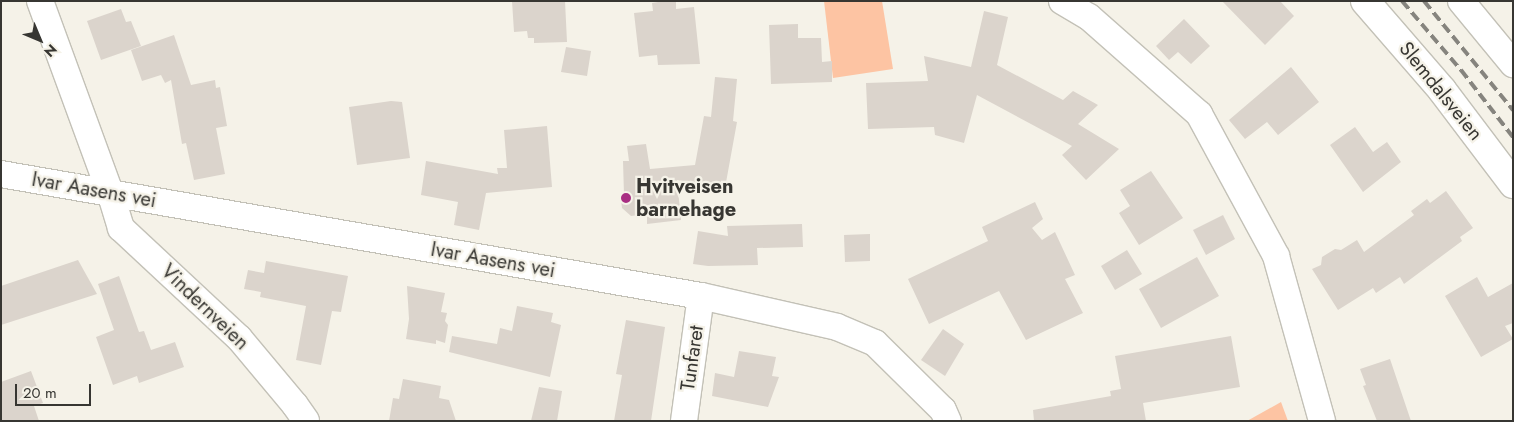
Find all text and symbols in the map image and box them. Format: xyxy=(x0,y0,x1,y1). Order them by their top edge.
north arrow xyxy=(15,15,65,65)
street label: Slemdalsveien xyxy=(1394,37,1488,145)
text: N xyxy=(40,40,62,62)
street label: Ivar Aasens vei xyxy=(30,167,158,213)
place label: Hvitveisen barnehage xyxy=(636,175,736,222)
marker: Hvitveisen barnehage xyxy=(620,192,632,204)
street label: Ivar Aasens vei xyxy=(429,237,557,283)
street label: Vindernveien xyxy=(156,259,254,355)
street label: Tunfaret xyxy=(676,324,708,392)
scale bar xyxy=(18,374,94,406)
text: 20 m xyxy=(23,382,57,404)

